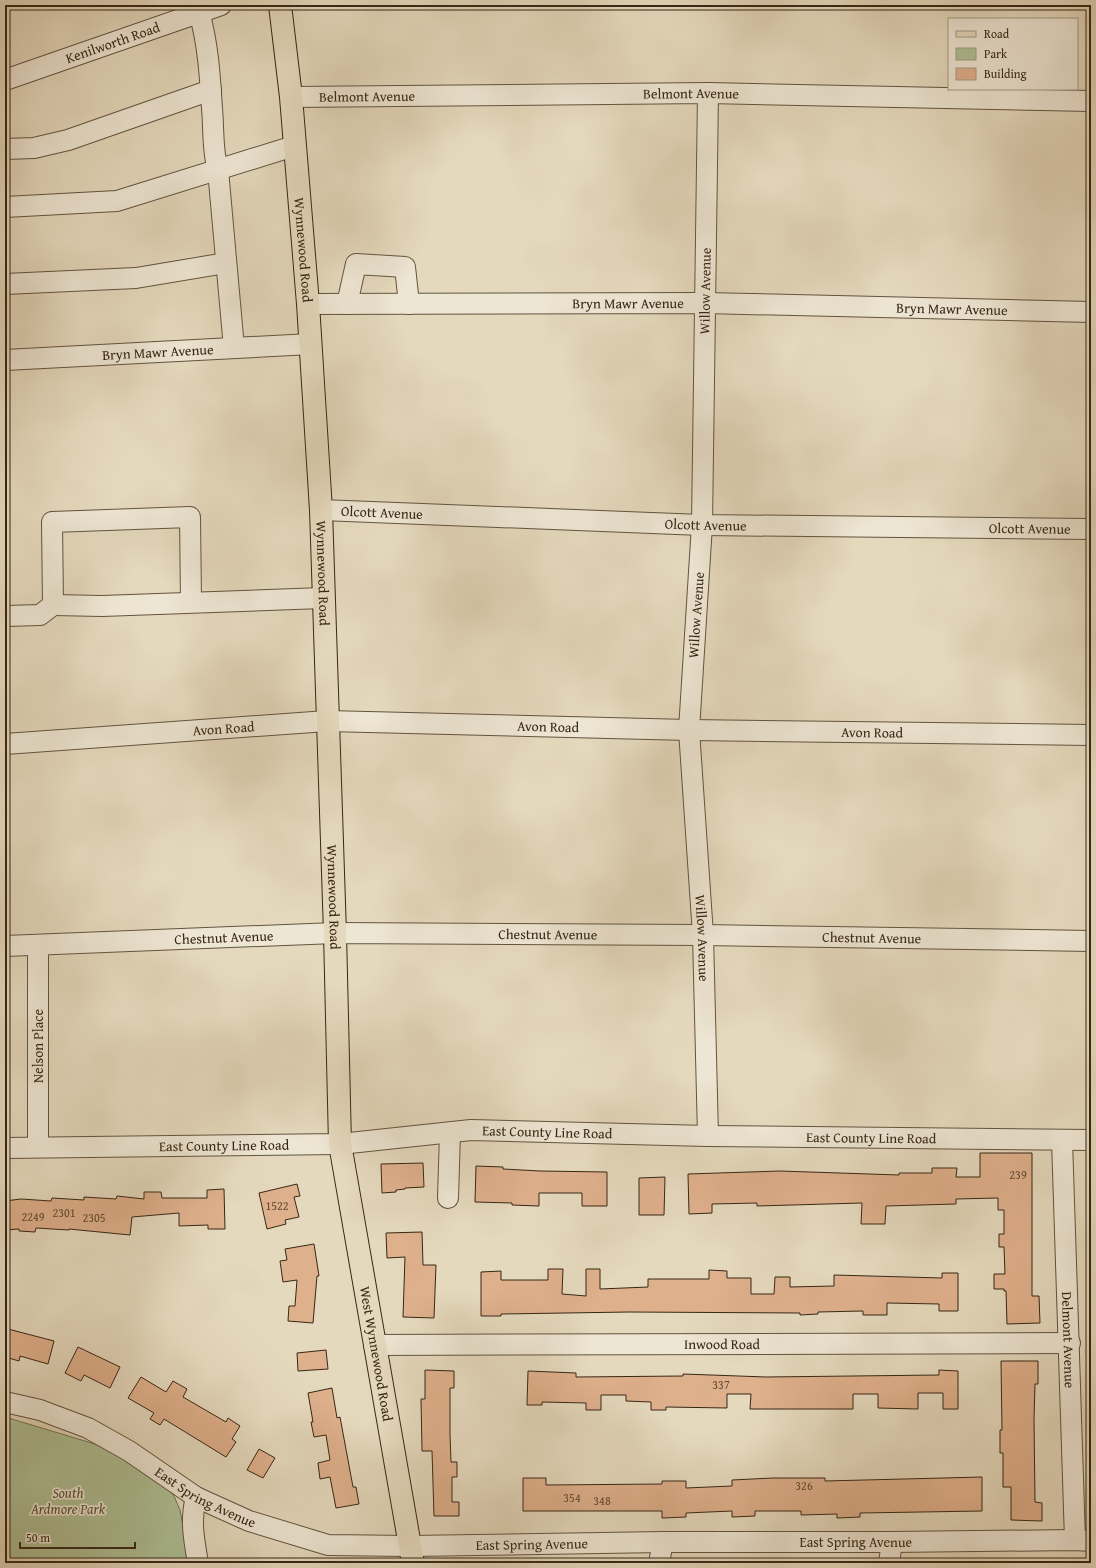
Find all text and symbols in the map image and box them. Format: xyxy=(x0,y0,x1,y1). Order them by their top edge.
street label: Kenilworth Road xyxy=(63,17,163,68)
legend xyxy=(948,18,1078,90)
text: Road xyxy=(984,25,1010,42)
text: Park xyxy=(984,45,1008,62)
text: Building xyxy=(984,65,1027,82)
street label: Belmont Avenue xyxy=(643,83,740,104)
street label: Belmont Avenue xyxy=(319,86,416,107)
street label: Wynnewood Road xyxy=(289,197,318,304)
street label: Willow Avenue xyxy=(694,247,716,335)
street label: Bryn Mawr Avenue xyxy=(572,293,684,313)
street label: Bryn Mawr Avenue xyxy=(896,297,1008,320)
street label: Bryn Mawr Avenue xyxy=(102,339,214,365)
street label: Olcott Avenue xyxy=(341,501,424,524)
street label: Olcott Avenue xyxy=(664,514,747,535)
street label: Olcott Avenue xyxy=(989,518,1071,539)
street label: Wynnewood Road xyxy=(311,520,335,627)
street label: Willow Avenue xyxy=(683,571,709,659)
street label: Avon Road xyxy=(192,716,256,741)
street label: Avon Road xyxy=(517,716,580,737)
street label: Avon Road xyxy=(841,722,904,743)
street label: Wynnewood Road xyxy=(322,844,345,950)
street label: Willow Avenue xyxy=(690,894,714,982)
street label: Chestnut Avenue xyxy=(498,924,598,944)
street label: Chestnut Avenue xyxy=(174,925,274,949)
street label: Chestnut Avenue xyxy=(822,927,922,948)
street label: Nelson Place xyxy=(28,1008,48,1083)
street label: East County Line Road xyxy=(482,1120,613,1144)
street label: East County Line Road xyxy=(806,1127,937,1148)
street label: East County Line Road xyxy=(159,1135,290,1156)
house number: 239 xyxy=(1009,1166,1027,1183)
house number: 1522 xyxy=(265,1197,289,1214)
house number: 2301 xyxy=(52,1204,76,1221)
house number: 2249 xyxy=(21,1208,45,1225)
house number: 2305 xyxy=(82,1209,106,1226)
street label: West Wynnewood Road xyxy=(355,1285,398,1423)
street label: Delmont Avenue xyxy=(1057,1291,1080,1389)
street label: Inwood Road xyxy=(684,1334,761,1354)
house number: 337 xyxy=(712,1376,730,1393)
street label: East Spring Avenue xyxy=(151,1462,259,1533)
house number: 326 xyxy=(795,1477,813,1494)
park label: South Ardmore Park xyxy=(30,1483,106,1519)
house number: 354 xyxy=(563,1489,581,1506)
house number: 348 xyxy=(593,1492,611,1509)
scale bar xyxy=(20,1524,135,1550)
text: 50 m xyxy=(26,1529,50,1546)
street label: East Spring Avenue xyxy=(800,1532,913,1552)
street label: East Spring Avenue xyxy=(475,1533,589,1555)

